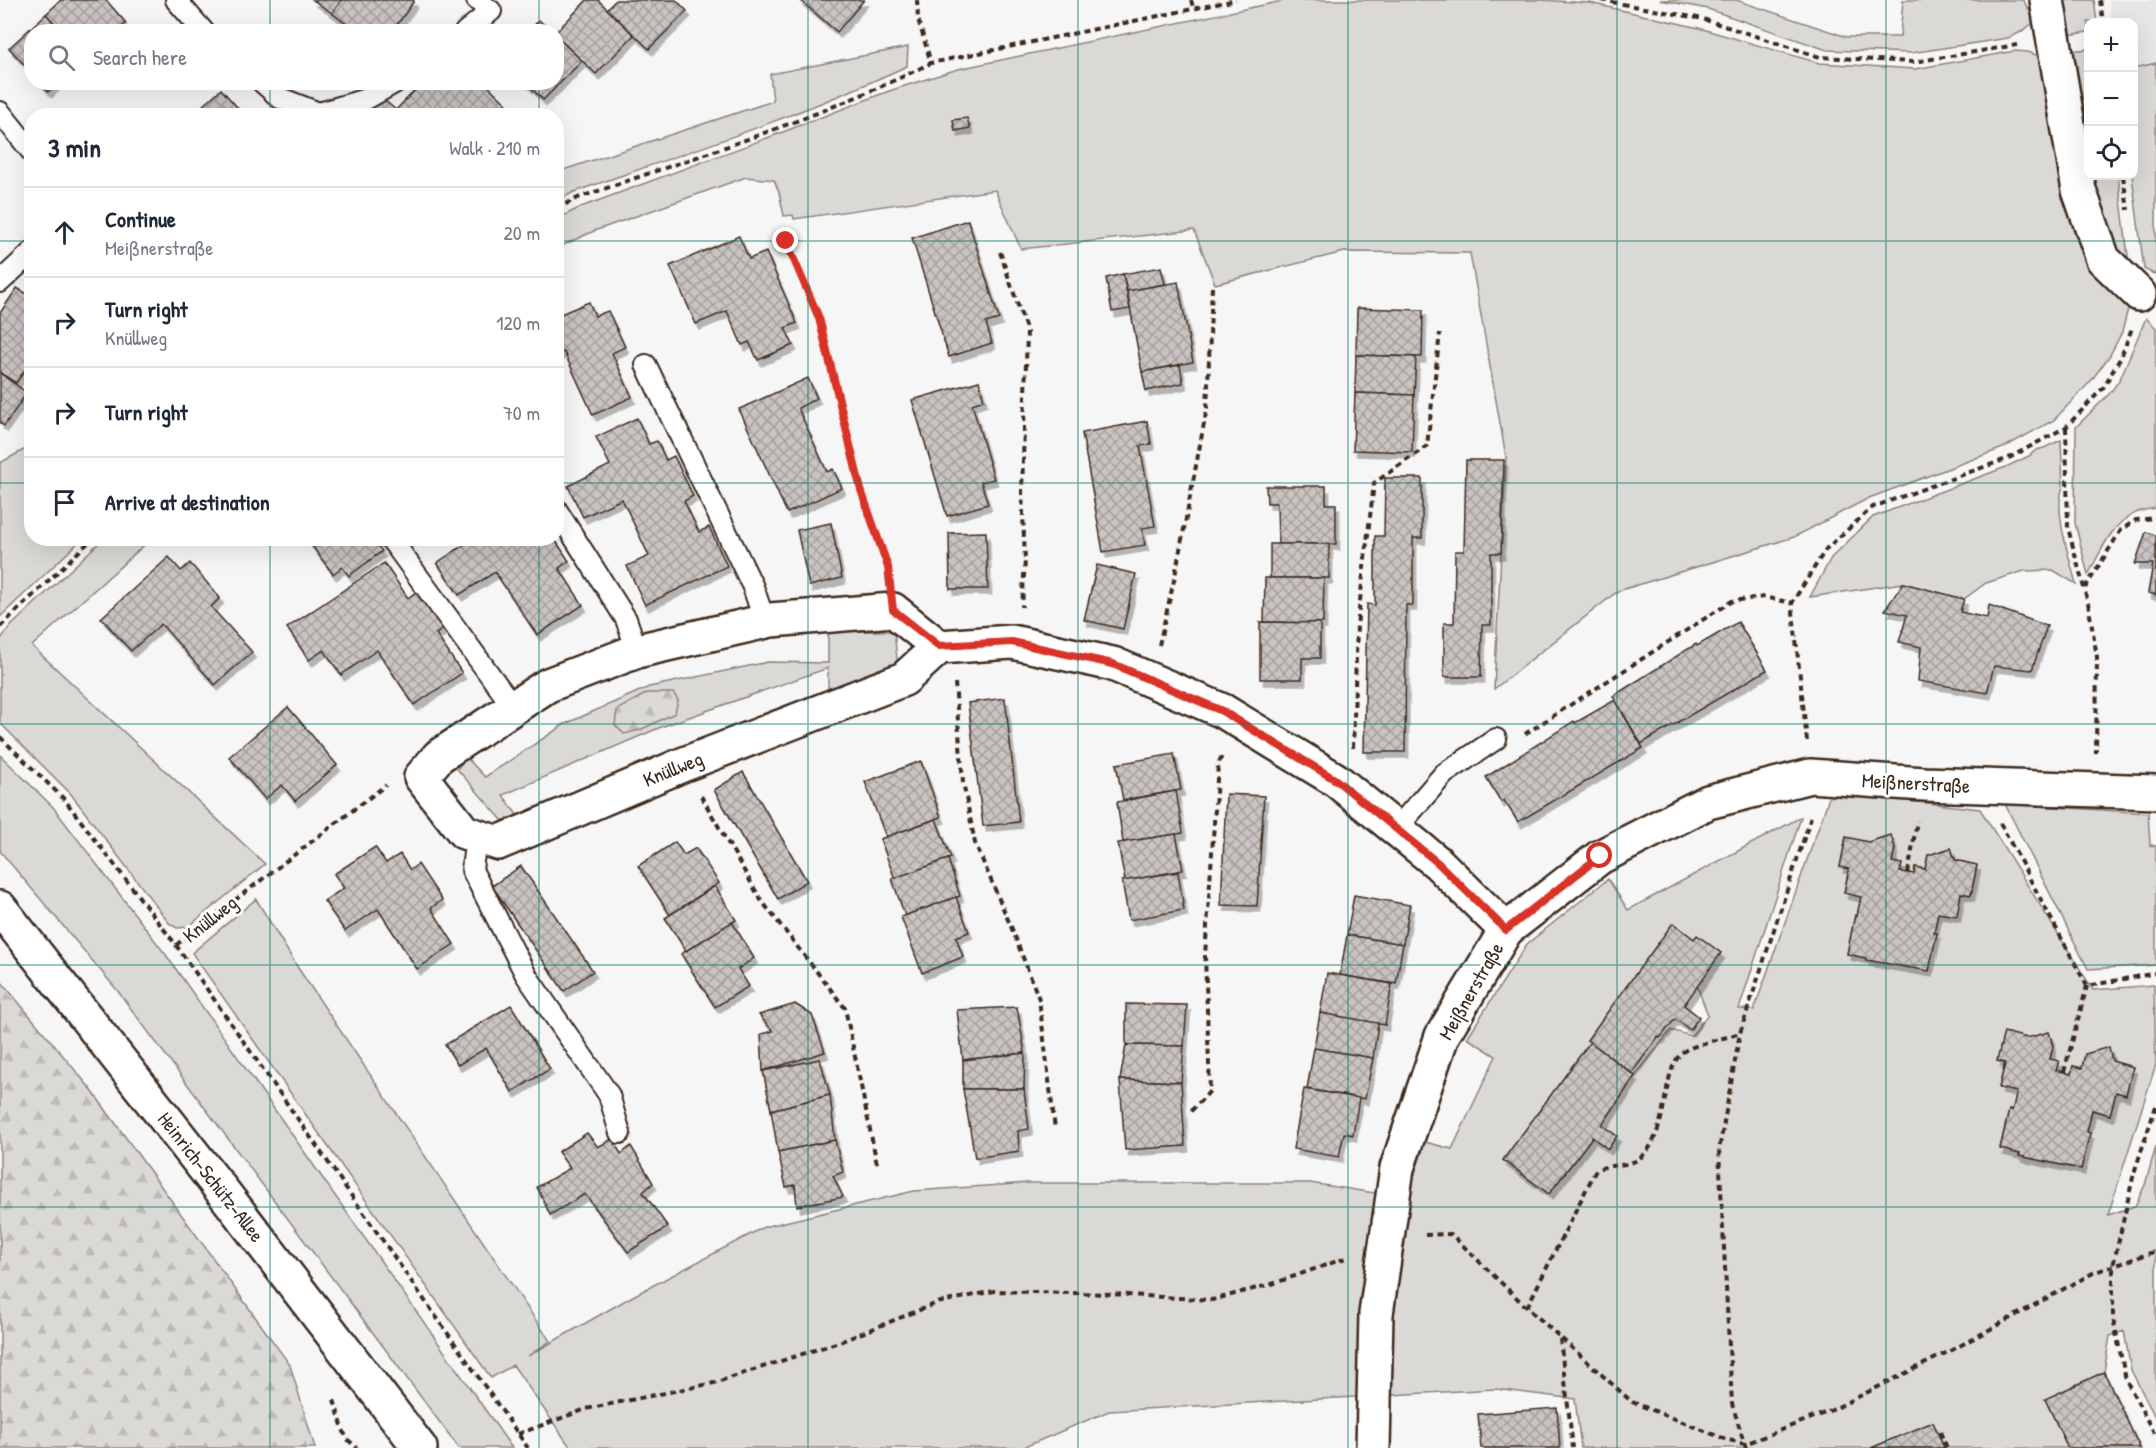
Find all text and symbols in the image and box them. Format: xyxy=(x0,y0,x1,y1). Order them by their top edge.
map controls xyxy=(2084,18,2138,180)
button: + xyxy=(2084,18,2138,72)
search box xyxy=(24,24,564,90)
icon: search xyxy=(45,41,78,74)
text: Search here xyxy=(93,42,187,72)
button: − xyxy=(2084,72,2138,126)
button: locate xyxy=(2084,126,2138,180)
text: 3 min xyxy=(48,130,101,165)
text: Walk · 210 m xyxy=(449,134,540,161)
text: Continue xyxy=(105,204,176,234)
icon: ahead xyxy=(48,216,81,249)
text: 20 m xyxy=(503,219,540,246)
route end xyxy=(772,227,798,253)
text: Meißnerstraße xyxy=(105,234,213,261)
text: Turn right xyxy=(105,294,188,324)
icon: right xyxy=(48,306,81,339)
text: 120 m xyxy=(496,309,540,336)
text: Knüllweg xyxy=(105,324,167,351)
icon: right xyxy=(48,396,81,429)
text: Turn right xyxy=(105,397,188,427)
text: 70 m xyxy=(503,399,540,426)
icon: arrive xyxy=(48,486,81,519)
text: Arrive at destination xyxy=(105,487,270,517)
street label: Knüllweg xyxy=(639,744,707,793)
street label: Meißnerstraße xyxy=(1861,766,1971,799)
route start xyxy=(1586,842,1612,868)
street label: Knüllweg xyxy=(177,889,243,948)
street label: Meißnerstraße xyxy=(1432,937,1509,1044)
street label: Heinrich-Schütz-Allee xyxy=(152,1106,271,1247)

